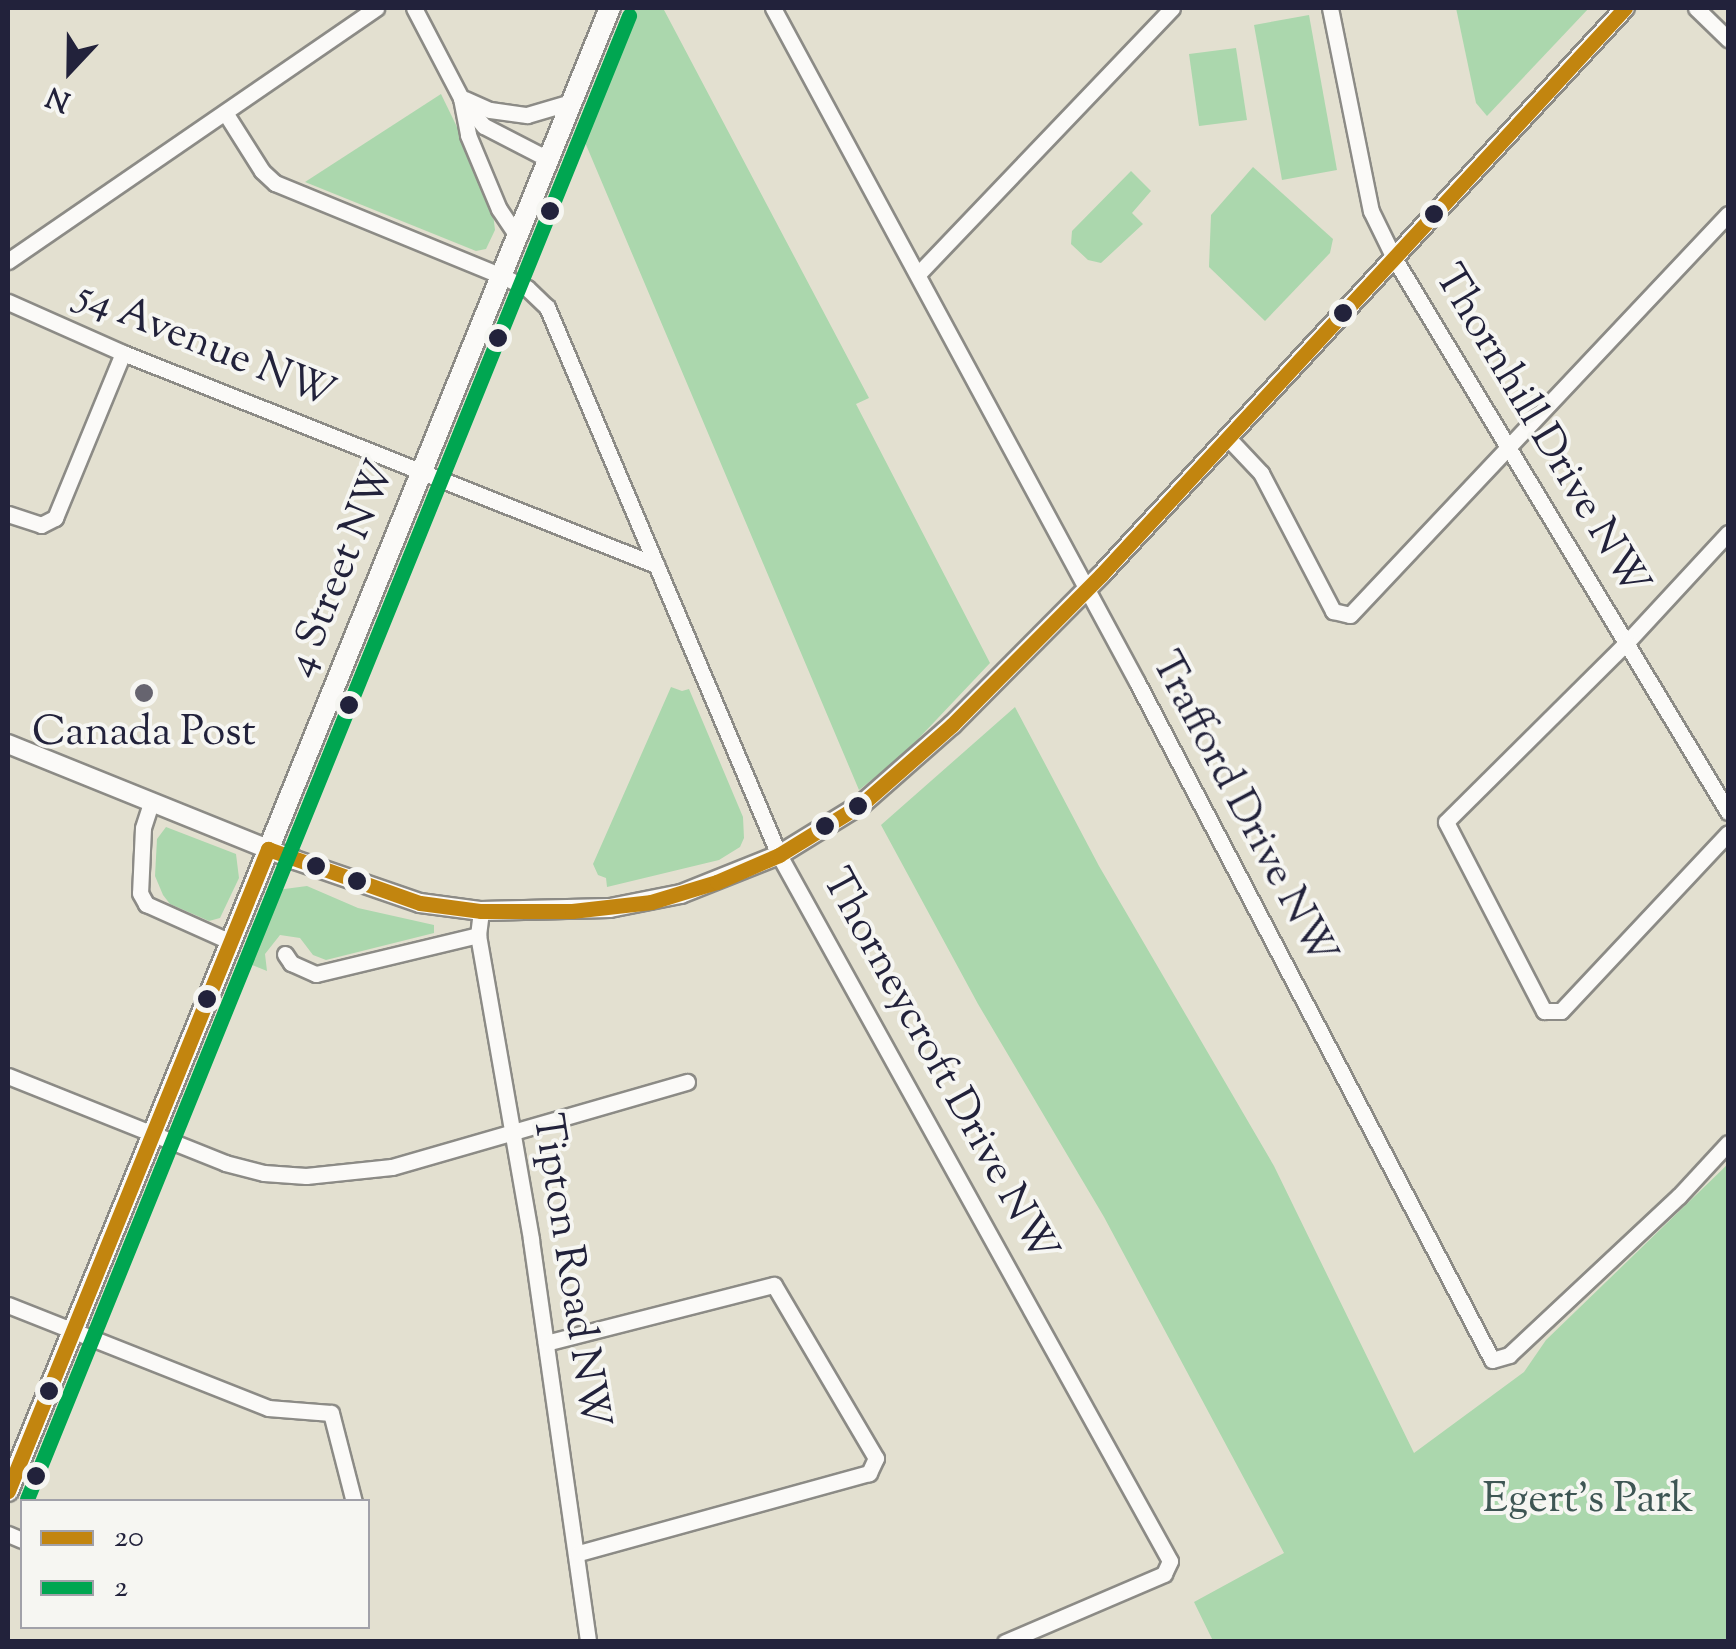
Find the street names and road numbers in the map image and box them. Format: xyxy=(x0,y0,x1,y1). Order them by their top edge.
street label: Thornhill Drive NW xyxy=(1421,257,1659,605)
street label: 54 Avenue NW xyxy=(69,271,341,421)
street label: 4 Street NW xyxy=(276,454,408,684)
street label: Trafford Drive NW xyxy=(1138,644,1346,974)
street label: Thorneycroft Drive NW xyxy=(809,861,1067,1271)
street label: Tipton Road NW xyxy=(519,1111,619,1431)

